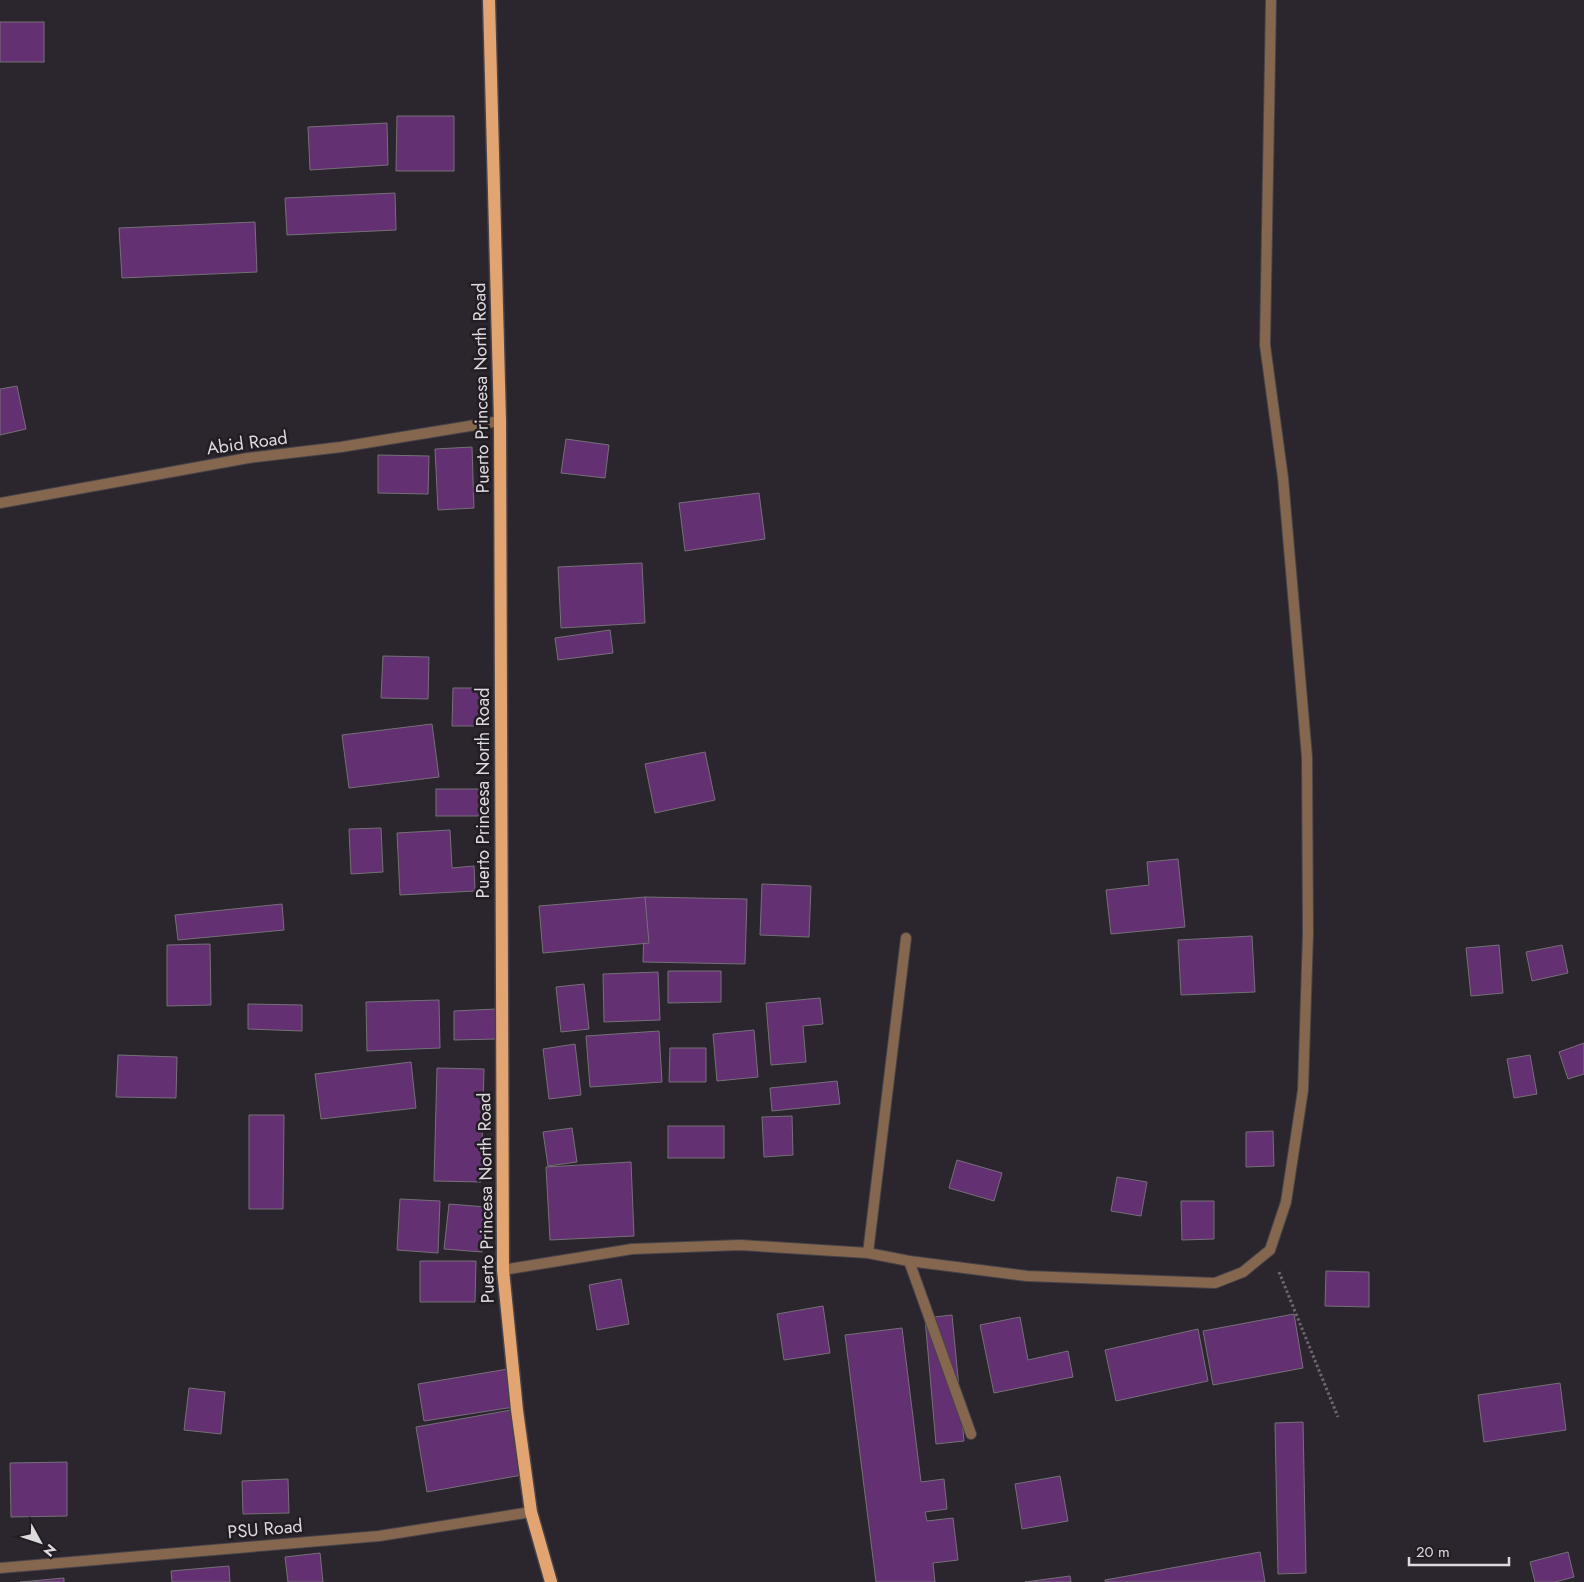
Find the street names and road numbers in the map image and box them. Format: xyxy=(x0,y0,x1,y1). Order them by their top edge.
street label: Puerto Princesa North Road xyxy=(466,282,496,494)
street label: Abid Road xyxy=(205,424,289,462)
street label: Puerto Princesa North Road xyxy=(470,688,496,898)
street label: Puerto Princesa North Road xyxy=(471,1092,501,1304)
street label: PSU Road xyxy=(226,1513,304,1545)

